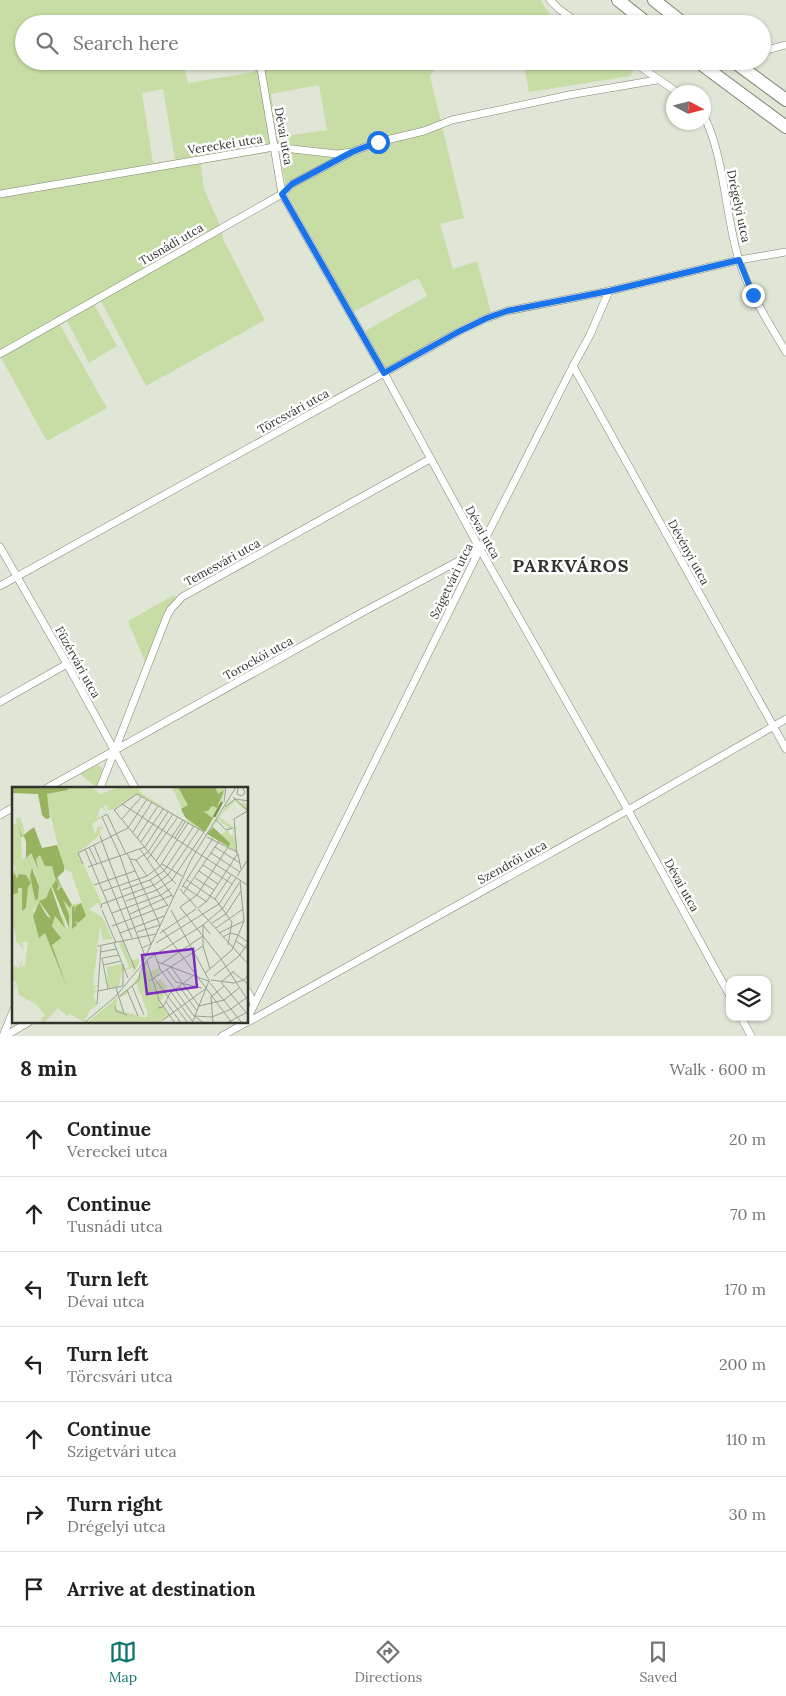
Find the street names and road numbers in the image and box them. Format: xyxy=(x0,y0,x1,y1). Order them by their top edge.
street label: Dévai utca xyxy=(272,106,296,166)
street label: Vereckei utca xyxy=(186,131,263,157)
street label: Drégelyi utca xyxy=(724,168,754,244)
street label: Tusnádi utca xyxy=(136,220,206,268)
street label: Törcsvári utca xyxy=(255,385,331,437)
street label: Dévai utca xyxy=(462,503,504,561)
street label: Dévényi utca xyxy=(665,517,713,587)
street label: Temesvári utca xyxy=(181,535,263,589)
street label: Szigetvári utca xyxy=(426,541,476,621)
street label: Füzérvári utca xyxy=(52,624,104,700)
street label: Torockói utca xyxy=(221,633,295,683)
street label: Szendrői utca xyxy=(475,837,549,887)
street label: Dévai utca xyxy=(661,856,703,914)

